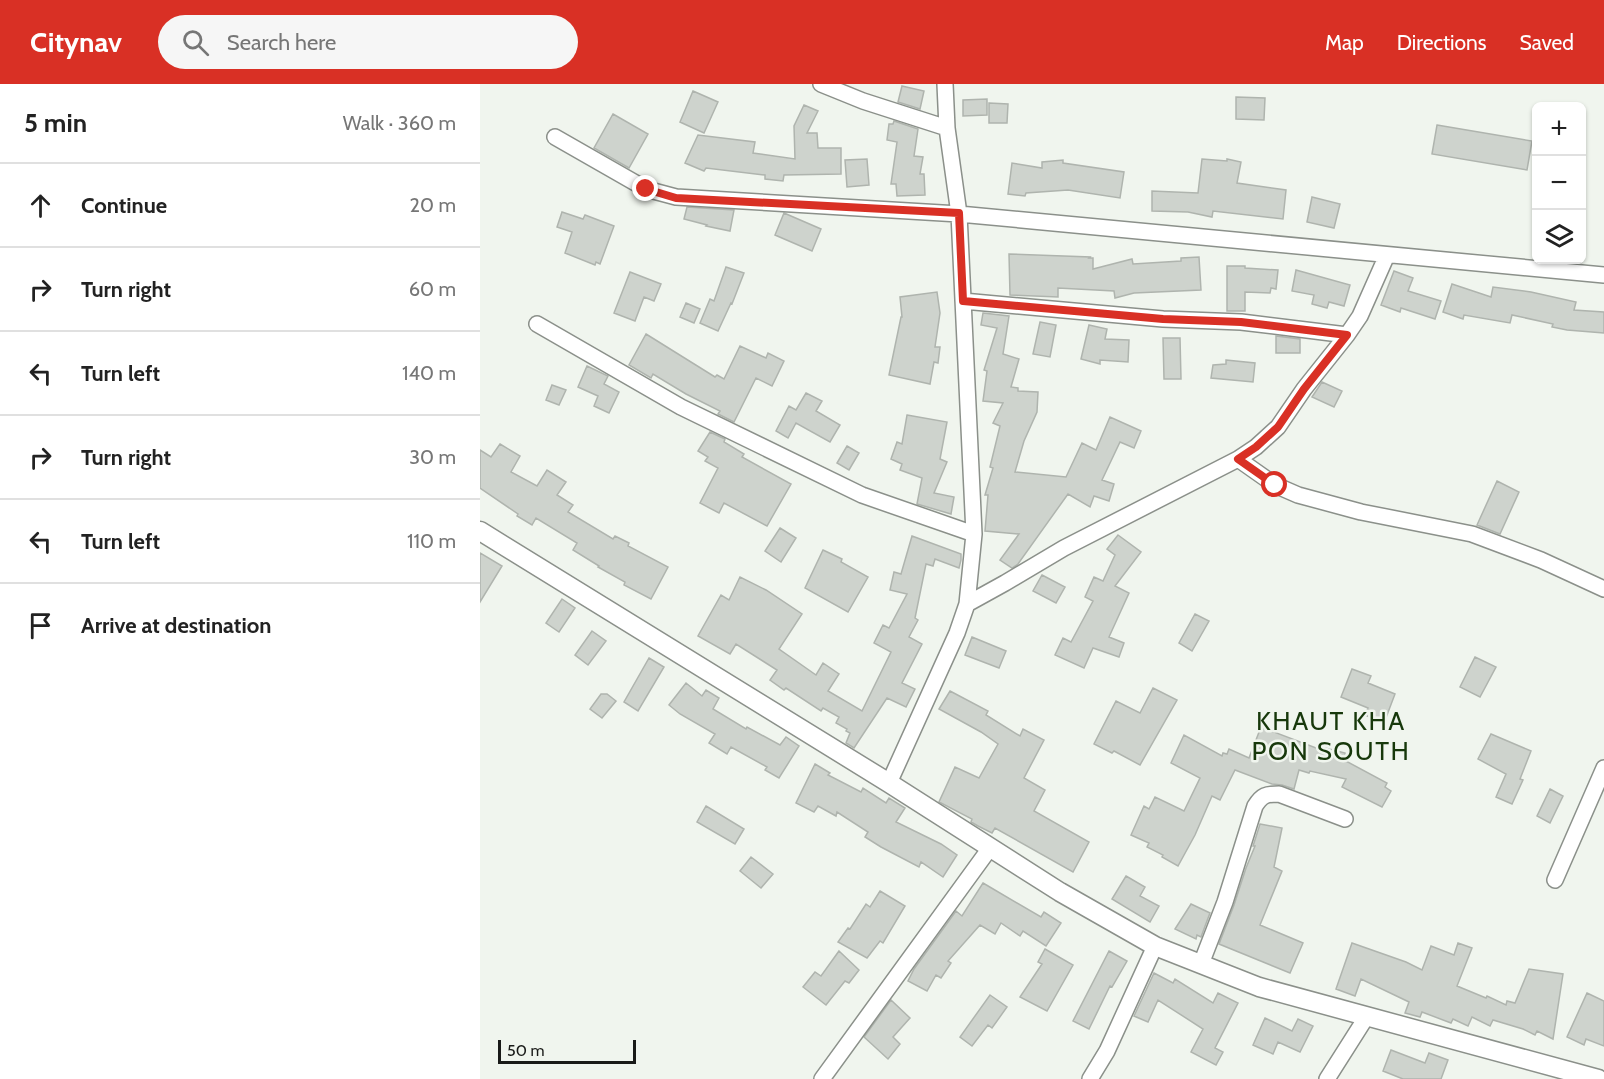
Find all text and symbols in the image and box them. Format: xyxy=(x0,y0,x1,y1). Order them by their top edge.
search box xyxy=(158,15,578,69)
text: Citynav xyxy=(30,25,122,59)
icon: search xyxy=(179,26,212,59)
text: Search here xyxy=(227,29,336,56)
text: Map xyxy=(1325,30,1364,55)
text: Directions xyxy=(1397,30,1486,55)
text: Saved xyxy=(1519,30,1574,55)
map controls xyxy=(1532,102,1586,264)
button: + xyxy=(1532,102,1586,156)
text: 5 min xyxy=(24,107,87,139)
text: Walk · 360 m xyxy=(343,111,456,135)
button: − xyxy=(1532,156,1586,210)
route end xyxy=(632,175,658,201)
icon: ahead xyxy=(24,189,57,222)
text: Continue xyxy=(81,192,167,219)
text: 20 m xyxy=(410,193,456,217)
button: layers xyxy=(1532,210,1586,264)
icon: right xyxy=(24,273,57,306)
text: Turn right xyxy=(81,276,171,303)
text: 60 m xyxy=(409,277,456,301)
icon: left xyxy=(24,357,57,390)
text: Turn left xyxy=(81,360,160,387)
text: 140 m xyxy=(402,361,456,385)
icon: right xyxy=(24,441,57,474)
text: Turn right xyxy=(81,444,171,471)
text: 30 m xyxy=(409,445,456,469)
route start xyxy=(1261,471,1287,497)
icon: left xyxy=(24,525,57,558)
text: Turn left xyxy=(81,528,160,555)
text: 110 m xyxy=(407,529,456,553)
icon: arrive xyxy=(24,609,57,642)
text: Arrive at destination xyxy=(81,612,271,639)
district label: KHAUT KHA PON SOUTH xyxy=(1252,705,1410,767)
scale bar xyxy=(498,1037,636,1064)
text: 50 m xyxy=(507,1041,544,1060)

